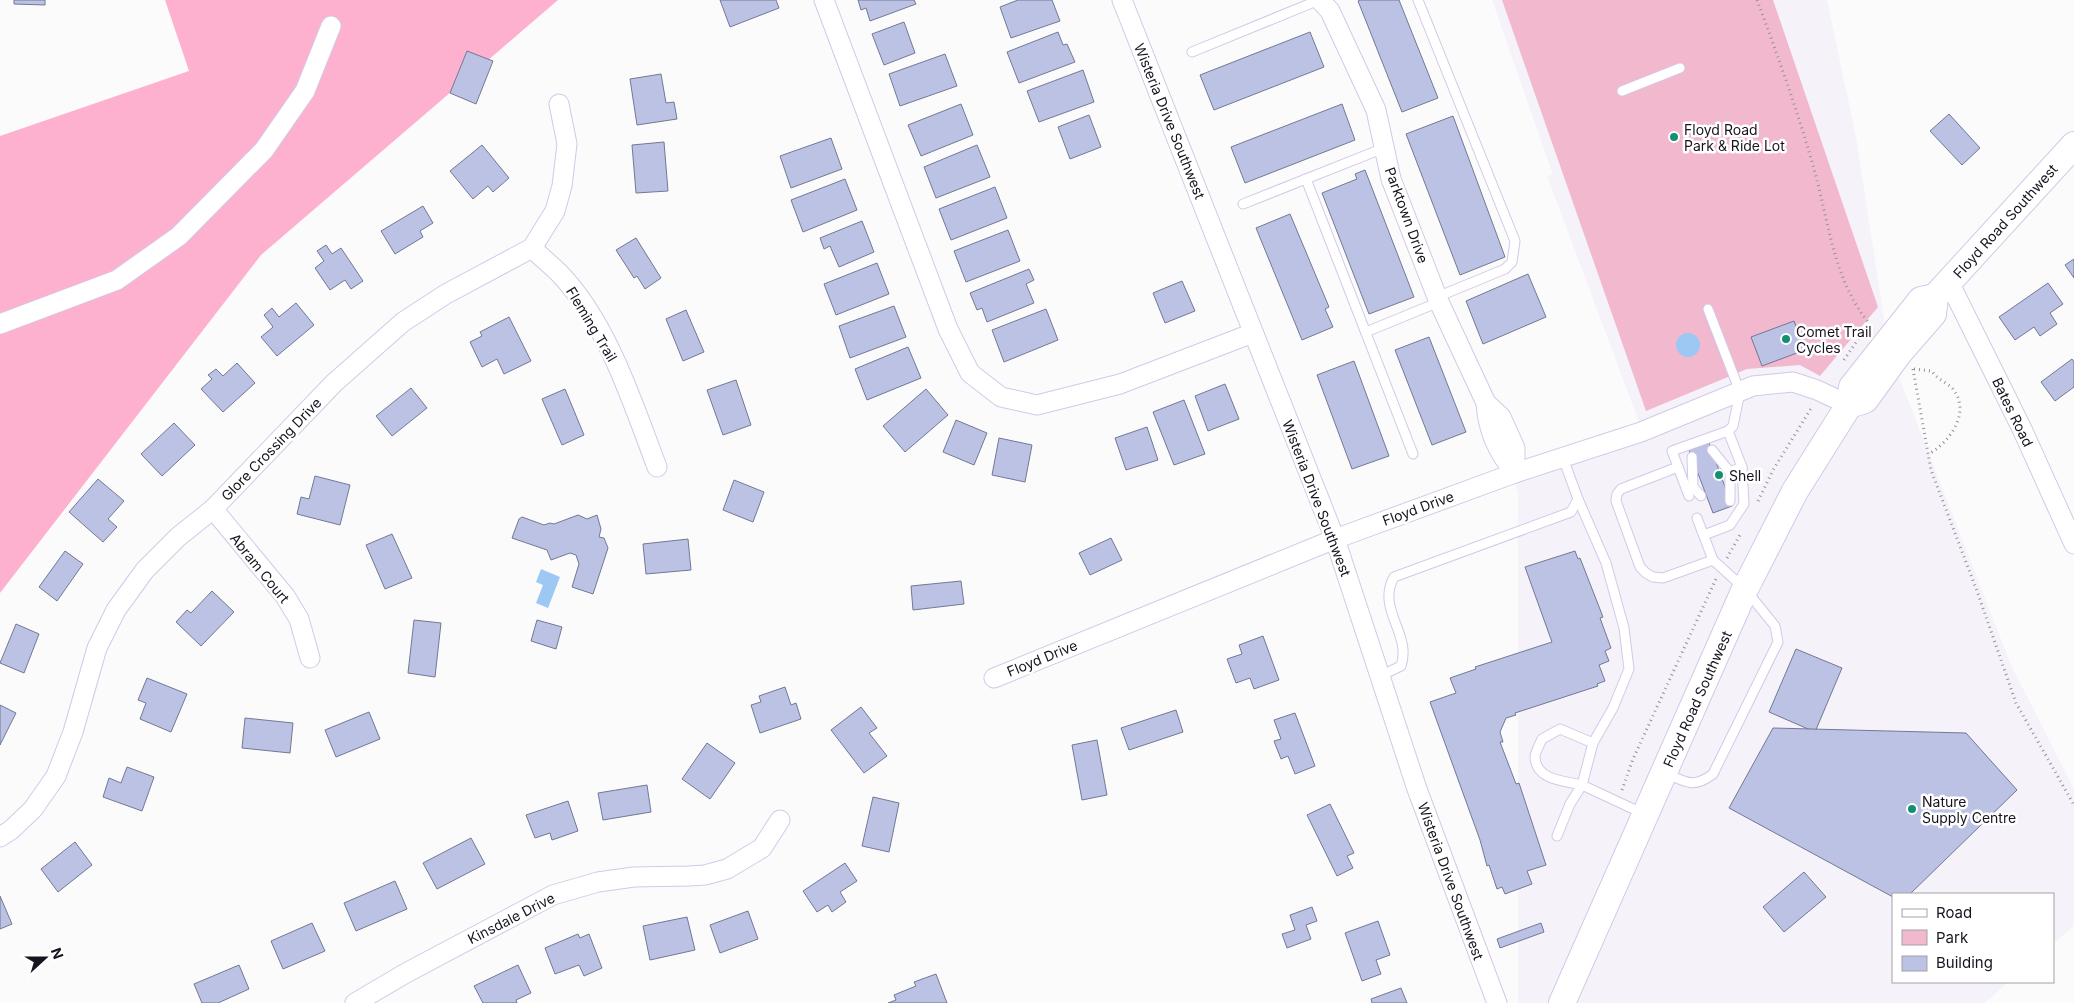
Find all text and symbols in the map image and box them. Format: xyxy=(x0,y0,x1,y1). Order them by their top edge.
street label: Wisteria Drive Southwest xyxy=(1131,41,1209,202)
place label: Floyd Road Park & Ride Lot xyxy=(1684,121,1785,154)
marker: Floyd Road Park & Ride Lot xyxy=(1668,131,1680,143)
street label: Floyd Road Southwest xyxy=(1949,160,2061,281)
street label: Parktown Drive xyxy=(1382,165,1432,265)
street label: Fleming Trail xyxy=(563,283,621,365)
place label: Comet Trail Cycles xyxy=(1796,323,1872,356)
marker: Comet Trail Cycles xyxy=(1780,333,1792,345)
street label: Bates Road xyxy=(1989,375,2037,449)
street label: Glore Crossing Drive xyxy=(217,394,325,504)
street label: Wisteria Drive Southwest xyxy=(1279,417,1355,579)
place label: Shell xyxy=(1729,467,1761,484)
marker: Shell xyxy=(1713,469,1725,481)
street label: Floyd Drive xyxy=(1380,487,1456,529)
street label: Abram Court xyxy=(227,530,293,607)
street label: Floyd Road Southwest xyxy=(1659,628,1735,770)
street label: Floyd Drive xyxy=(1004,636,1080,680)
place label: Nature Supply Centre xyxy=(1922,793,2016,826)
street label: Wisteria Drive Southwest xyxy=(1415,800,1488,962)
marker: Nature Supply Centre xyxy=(1906,803,1918,815)
street label: Kinsdale Drive xyxy=(465,889,557,947)
legend xyxy=(1892,893,2054,983)
text: Road xyxy=(1936,903,1972,922)
text: Park xyxy=(1936,928,1969,947)
north arrow xyxy=(20,933,70,983)
text: N xyxy=(48,945,67,961)
text: Building xyxy=(1936,953,1993,972)

